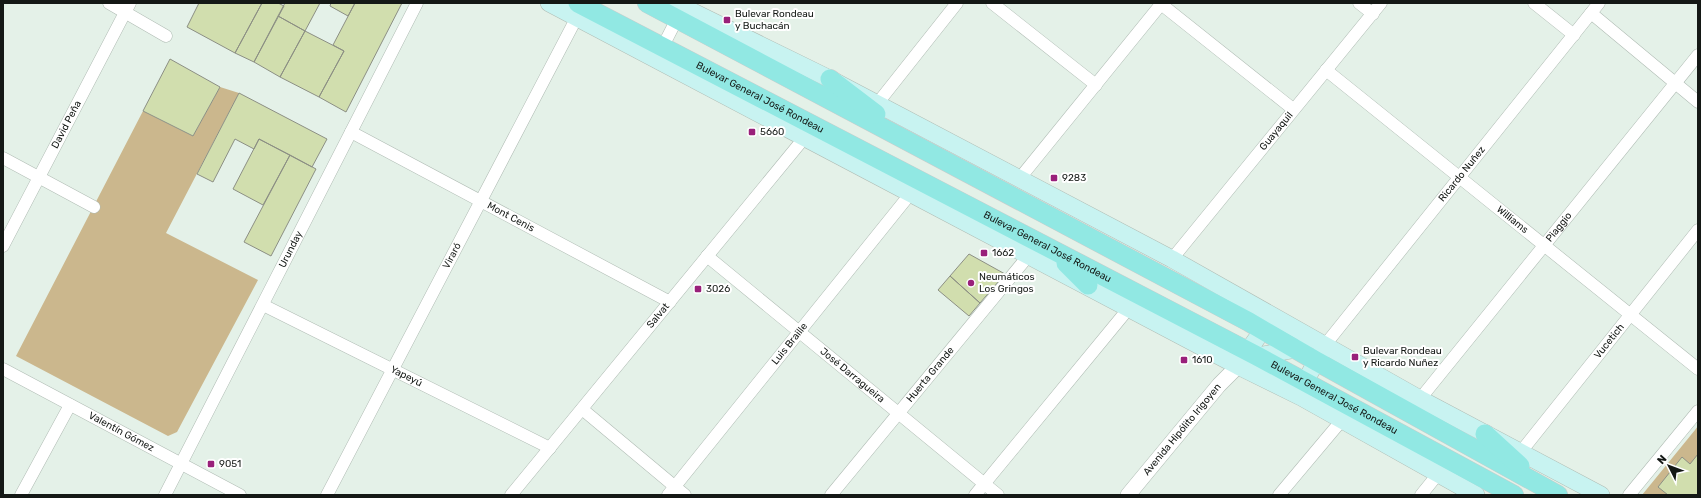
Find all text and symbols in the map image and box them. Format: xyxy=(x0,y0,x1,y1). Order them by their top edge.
place label: Bulevar Rondeau y Buchacán xyxy=(735,8,814,32)
marker: Bulevar Rondeau y Buchacán xyxy=(722,15,732,25)
street label: Bulevar General José Rondeau xyxy=(694,59,826,136)
street label: David Peña xyxy=(49,99,84,151)
street label: Guayaquil xyxy=(1257,110,1296,153)
place label: 5660 xyxy=(760,126,784,138)
marker: 5660 xyxy=(747,127,757,137)
street label: Ricardo Nuñez xyxy=(1436,144,1488,204)
place label: 9283 xyxy=(1062,172,1086,184)
marker: 9283 xyxy=(1049,173,1059,183)
street label: Mont Cenis xyxy=(485,200,536,235)
street label: Williams xyxy=(1494,203,1531,236)
street label: Bulevar General José Rondeau xyxy=(981,209,1113,285)
street label: Piaggio xyxy=(1543,210,1575,244)
street label: Urunday xyxy=(276,228,305,270)
street label: Viraró xyxy=(440,240,464,271)
place label: 1662 xyxy=(992,247,1014,259)
marker: 1662 xyxy=(979,248,989,258)
place label: Neumáticos Los Gringos xyxy=(979,271,1035,295)
marker: Neumáticos Los Gringos xyxy=(966,278,976,288)
place label: 3026 xyxy=(706,283,730,295)
marker: 3026 xyxy=(693,284,703,294)
street label: Salvat xyxy=(644,301,672,331)
street label: Luis Braille xyxy=(769,320,810,367)
street label: Vucetich xyxy=(1592,321,1627,361)
street label: Huerta Grande xyxy=(904,344,957,405)
street label: José Darragueira xyxy=(818,345,887,405)
place label: Bulevar Rondeau y Ricardo Nuñez xyxy=(1363,345,1442,369)
marker: Bulevar Rondeau y Ricardo Nuñez xyxy=(1350,352,1360,362)
place label: 1610 xyxy=(1192,354,1213,366)
marker: 1610 xyxy=(1179,355,1189,365)
street label: Bulevar General José Rondeau xyxy=(1269,359,1400,437)
street label: Yapeyú xyxy=(388,363,424,389)
street label: Avenida Hipólito Irigoyen xyxy=(1141,381,1224,478)
street label: Valentín Gómez xyxy=(86,410,156,454)
north arrow xyxy=(1649,446,1689,486)
text: N xyxy=(1654,452,1669,467)
place label: 9051 xyxy=(219,458,241,470)
marker: 9051 xyxy=(206,459,216,469)

